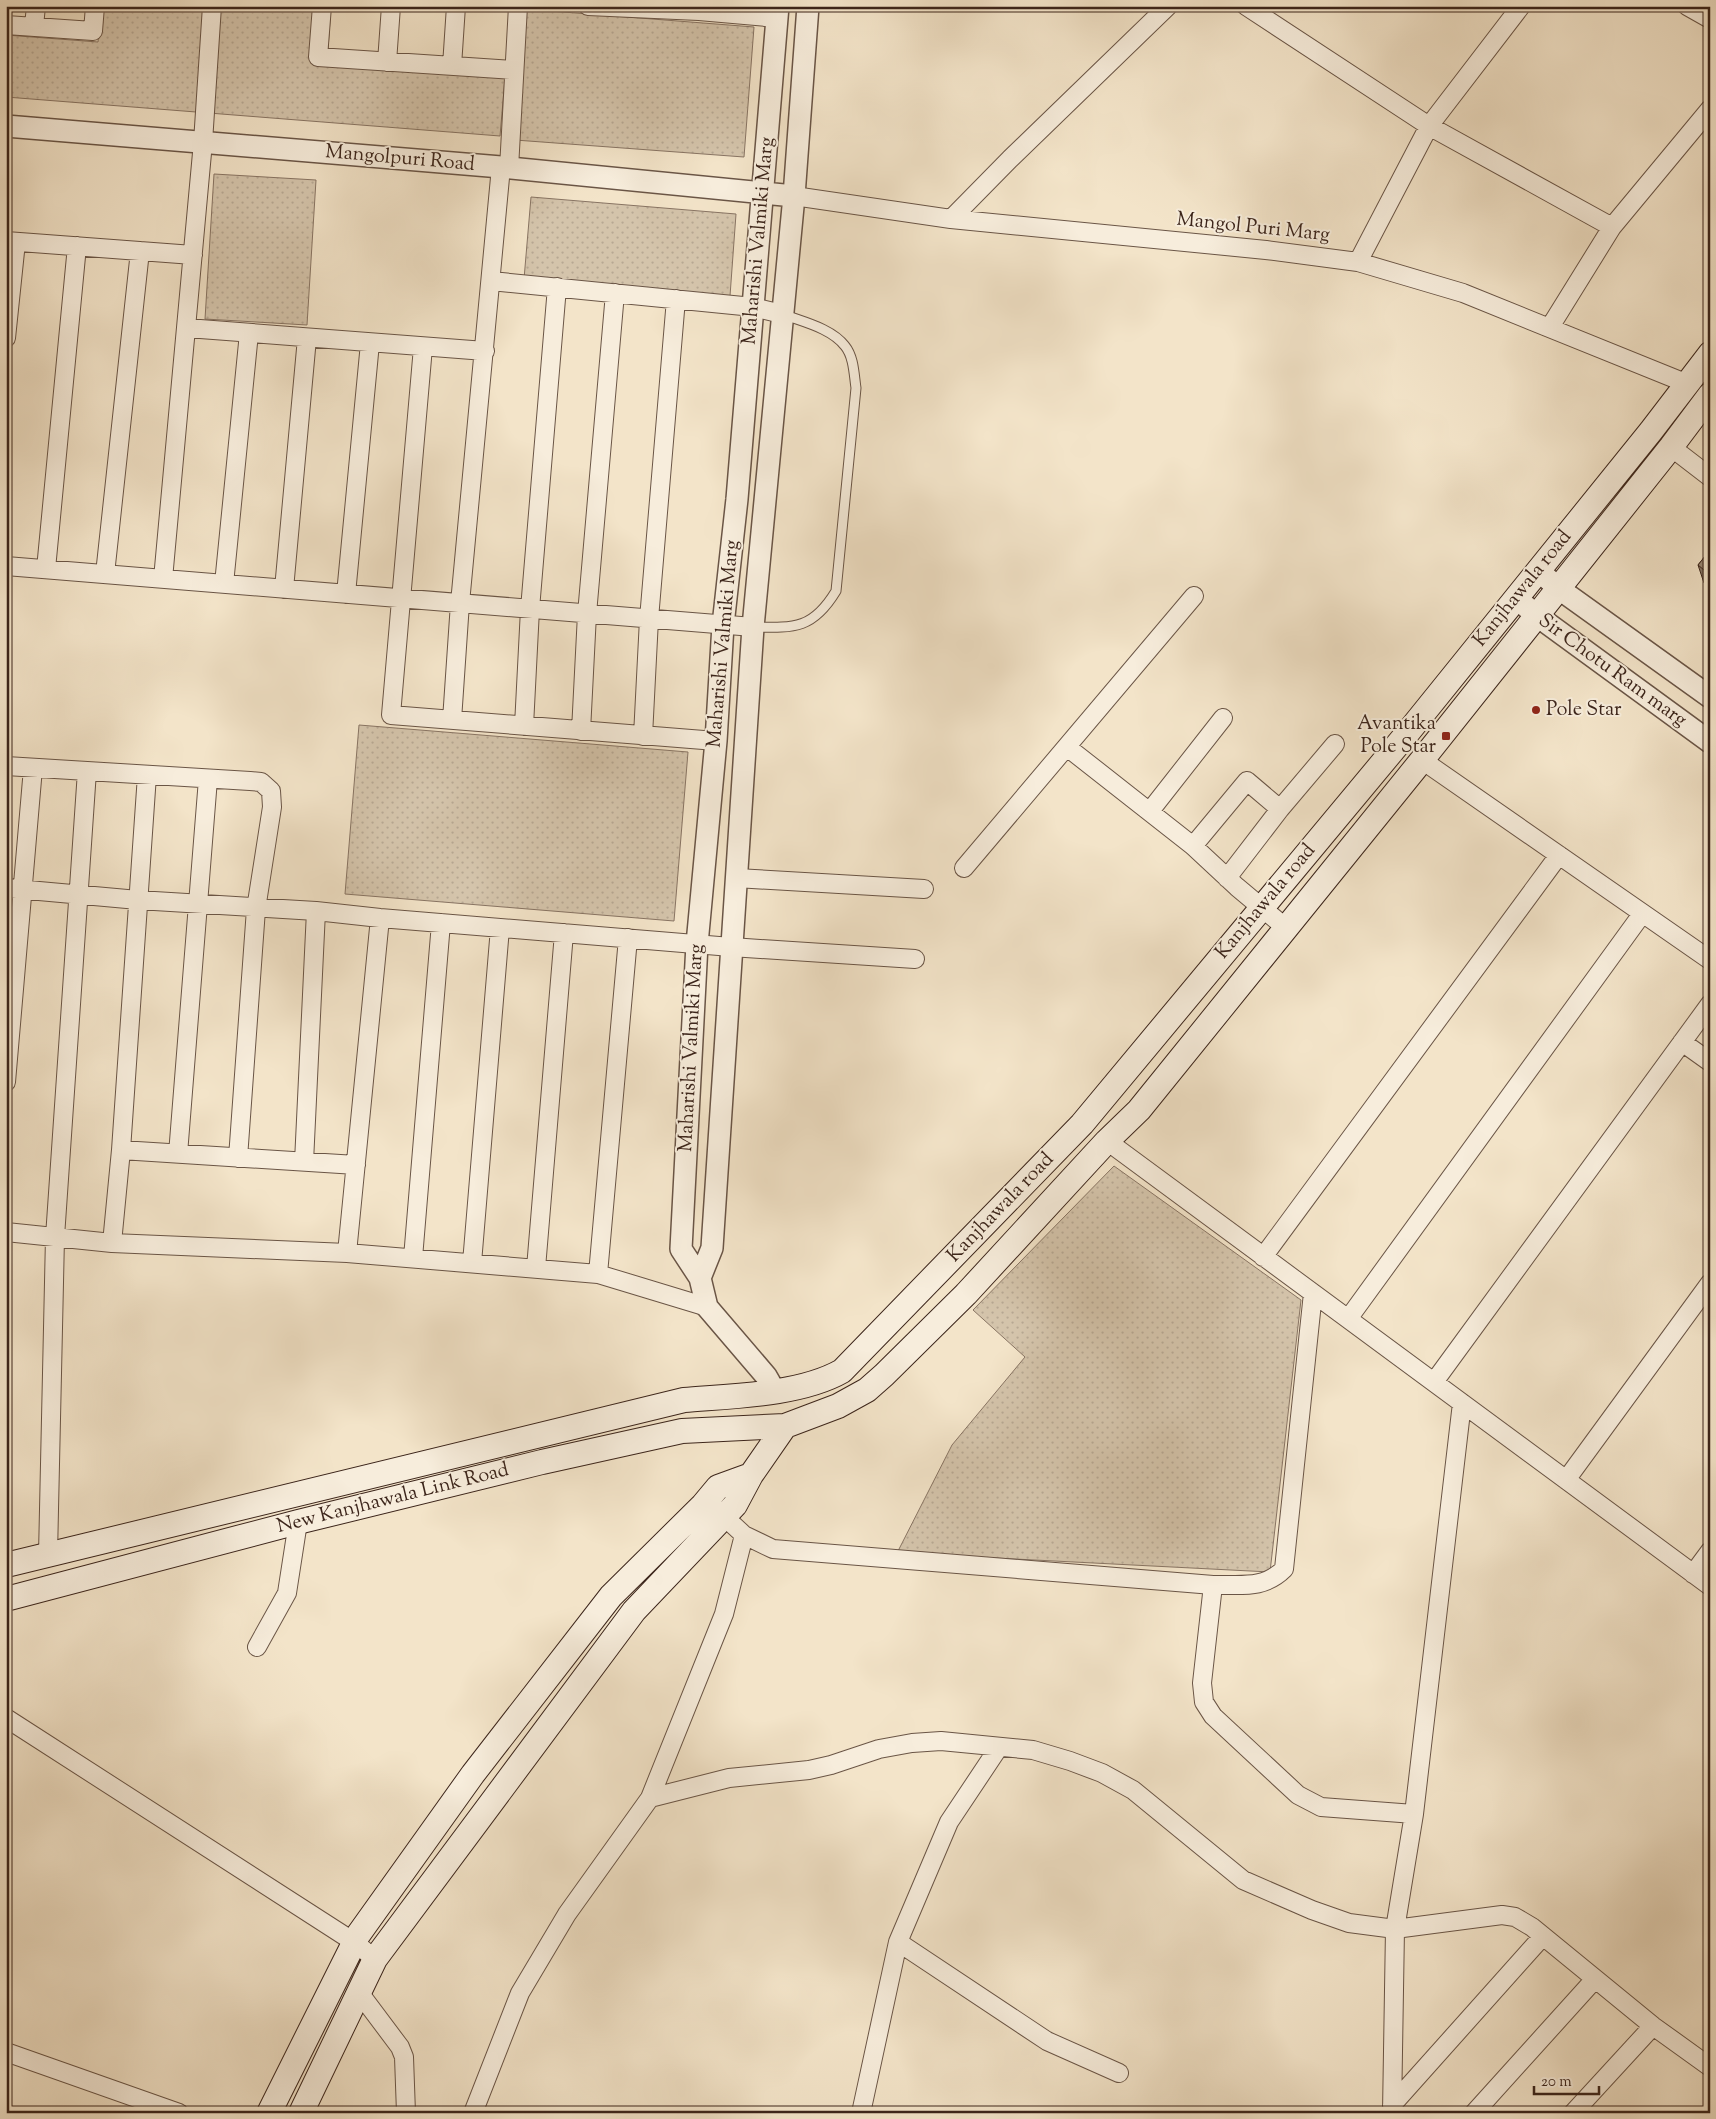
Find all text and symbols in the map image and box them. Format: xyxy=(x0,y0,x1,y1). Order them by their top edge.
street label: Maharishi Valmiki Marg xyxy=(735,136,783,346)
street label: Mangolpuri Road xyxy=(324,138,476,180)
street label: Mangol Puri Marg xyxy=(1175,206,1331,250)
street label: Kanjhawala road xyxy=(1467,524,1579,654)
street label: Maharishi Valmiki Marg xyxy=(700,539,748,749)
street label: Sir Chotu Ram marg xyxy=(1532,607,1693,735)
place label: Pole Star xyxy=(1546,696,1622,725)
marker: Pole Star xyxy=(1530,704,1542,716)
place label: Avantika Pole Star xyxy=(1357,710,1436,762)
marker: Avantika Pole Star xyxy=(1440,730,1452,742)
street label: Kanjhawala road xyxy=(1209,838,1323,966)
street label: Maharishi Valmiki Marg xyxy=(672,943,712,1153)
street label: Kanjhawala road xyxy=(941,1146,1061,1270)
street label: New Kanjhawala Link Road xyxy=(274,1456,512,1542)
scale bar xyxy=(1534,2064,1598,2096)
text: 20 m xyxy=(1541,2072,1572,2093)

